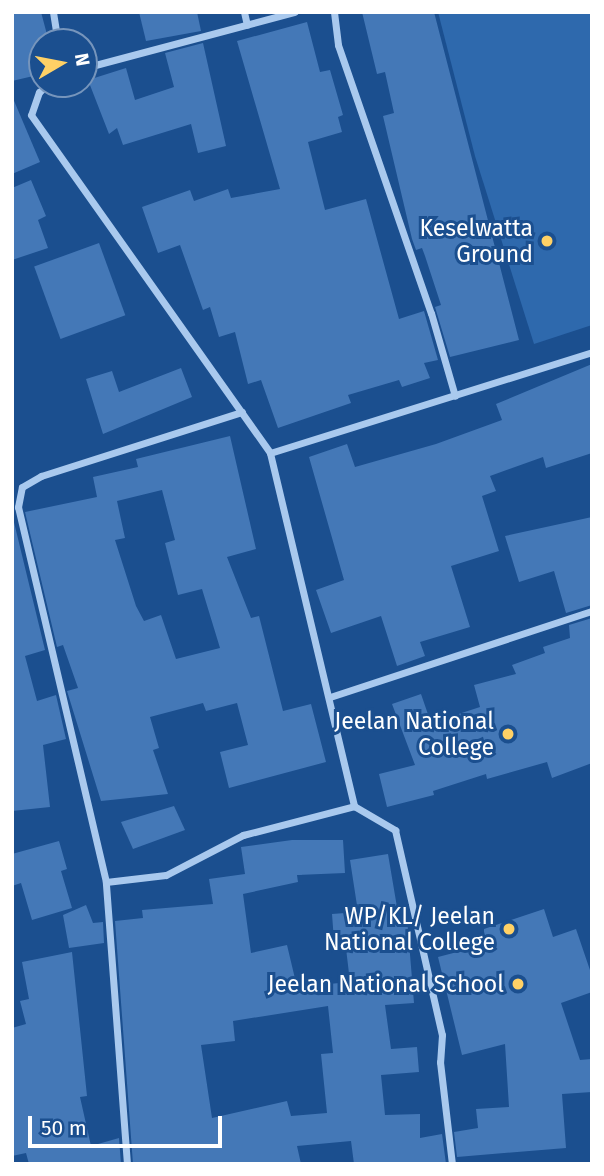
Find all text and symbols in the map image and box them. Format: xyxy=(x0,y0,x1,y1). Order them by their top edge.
north arrow xyxy=(28,28,98,98)
text: N xyxy=(70,51,95,68)
place label: Keselwatta Ground xyxy=(420,214,533,268)
marker: Keselwatta Ground xyxy=(539,233,555,249)
place label: Jeelan National College xyxy=(334,707,494,761)
marker: Jeelan National College xyxy=(500,726,516,742)
place label: WP/KL/ Jeelan National College xyxy=(324,902,495,956)
marker: WP/KL/ Jeelan National College xyxy=(501,921,517,937)
place label: Jeelan National School xyxy=(268,970,504,998)
marker: Jeelan National School xyxy=(510,976,526,992)
scale bar xyxy=(32,1102,226,1146)
text: 50 m xyxy=(41,1115,87,1141)

